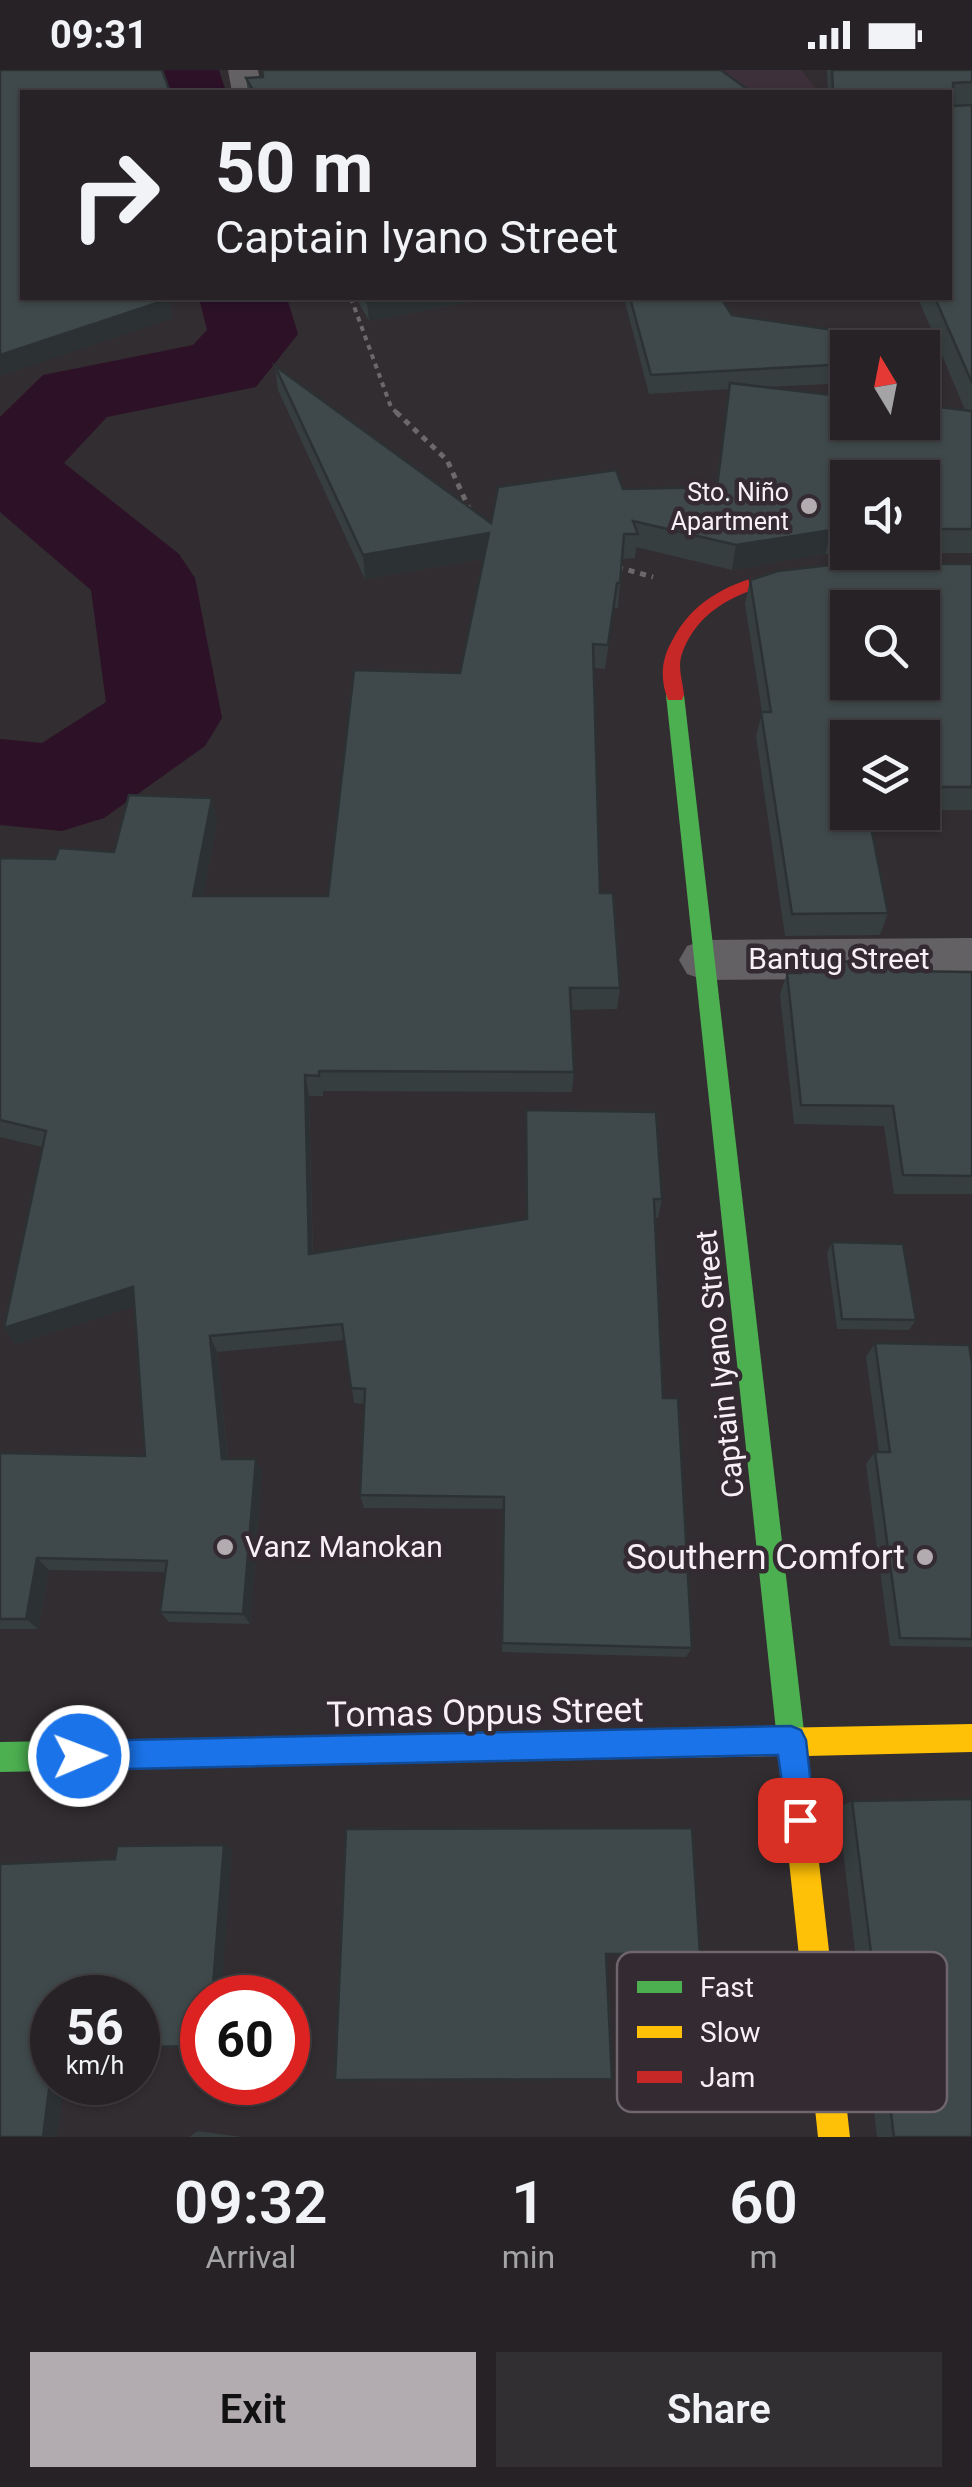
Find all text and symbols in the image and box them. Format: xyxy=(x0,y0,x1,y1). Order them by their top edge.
text: 09:31 xyxy=(50,13,148,57)
text: 50 m xyxy=(215,127,373,209)
icon: right xyxy=(50,130,180,260)
text: Captain Iyano Street xyxy=(215,211,618,264)
north arrow xyxy=(830,330,940,440)
map controls xyxy=(830,330,940,830)
button: sound xyxy=(830,460,940,570)
place label: Sto. Niño Apartment xyxy=(671,478,789,536)
marker: Sto. Niño Apartment xyxy=(798,495,820,517)
button: search xyxy=(830,590,940,700)
button: layers xyxy=(830,720,940,830)
street label: Bantug Street xyxy=(748,941,930,976)
street label: Captain Iyano Street xyxy=(688,1229,751,1500)
place label: Vanz Manokan xyxy=(245,1529,443,1564)
marker: Vanz Manokan xyxy=(214,1536,236,1558)
place label: Southern Comfort xyxy=(626,1537,905,1578)
marker: Southern Comfort xyxy=(914,1546,936,1568)
street label: Tomas Oppus Street xyxy=(326,1689,644,1736)
position arrow xyxy=(27,1704,131,1808)
pin xyxy=(758,1778,843,1863)
icon: arrive xyxy=(773,1793,828,1848)
legend xyxy=(617,1952,947,2112)
text: Fast xyxy=(700,1971,754,2004)
speed limit sign: 60 xyxy=(180,1975,310,2105)
text: 56 xyxy=(66,1999,124,2057)
text: Slow xyxy=(700,2016,760,2049)
text: km/h xyxy=(66,2051,124,2080)
text: Jam xyxy=(700,2061,755,2094)
text: 09:32 xyxy=(174,2167,328,2238)
text: 1 xyxy=(511,2167,546,2238)
text: 60 xyxy=(729,2167,798,2238)
text: Arrival xyxy=(205,2238,296,2276)
text: min xyxy=(502,2238,555,2276)
text: m xyxy=(750,2238,778,2276)
button: Exit xyxy=(30,2352,476,2467)
button: Share xyxy=(496,2352,942,2467)

